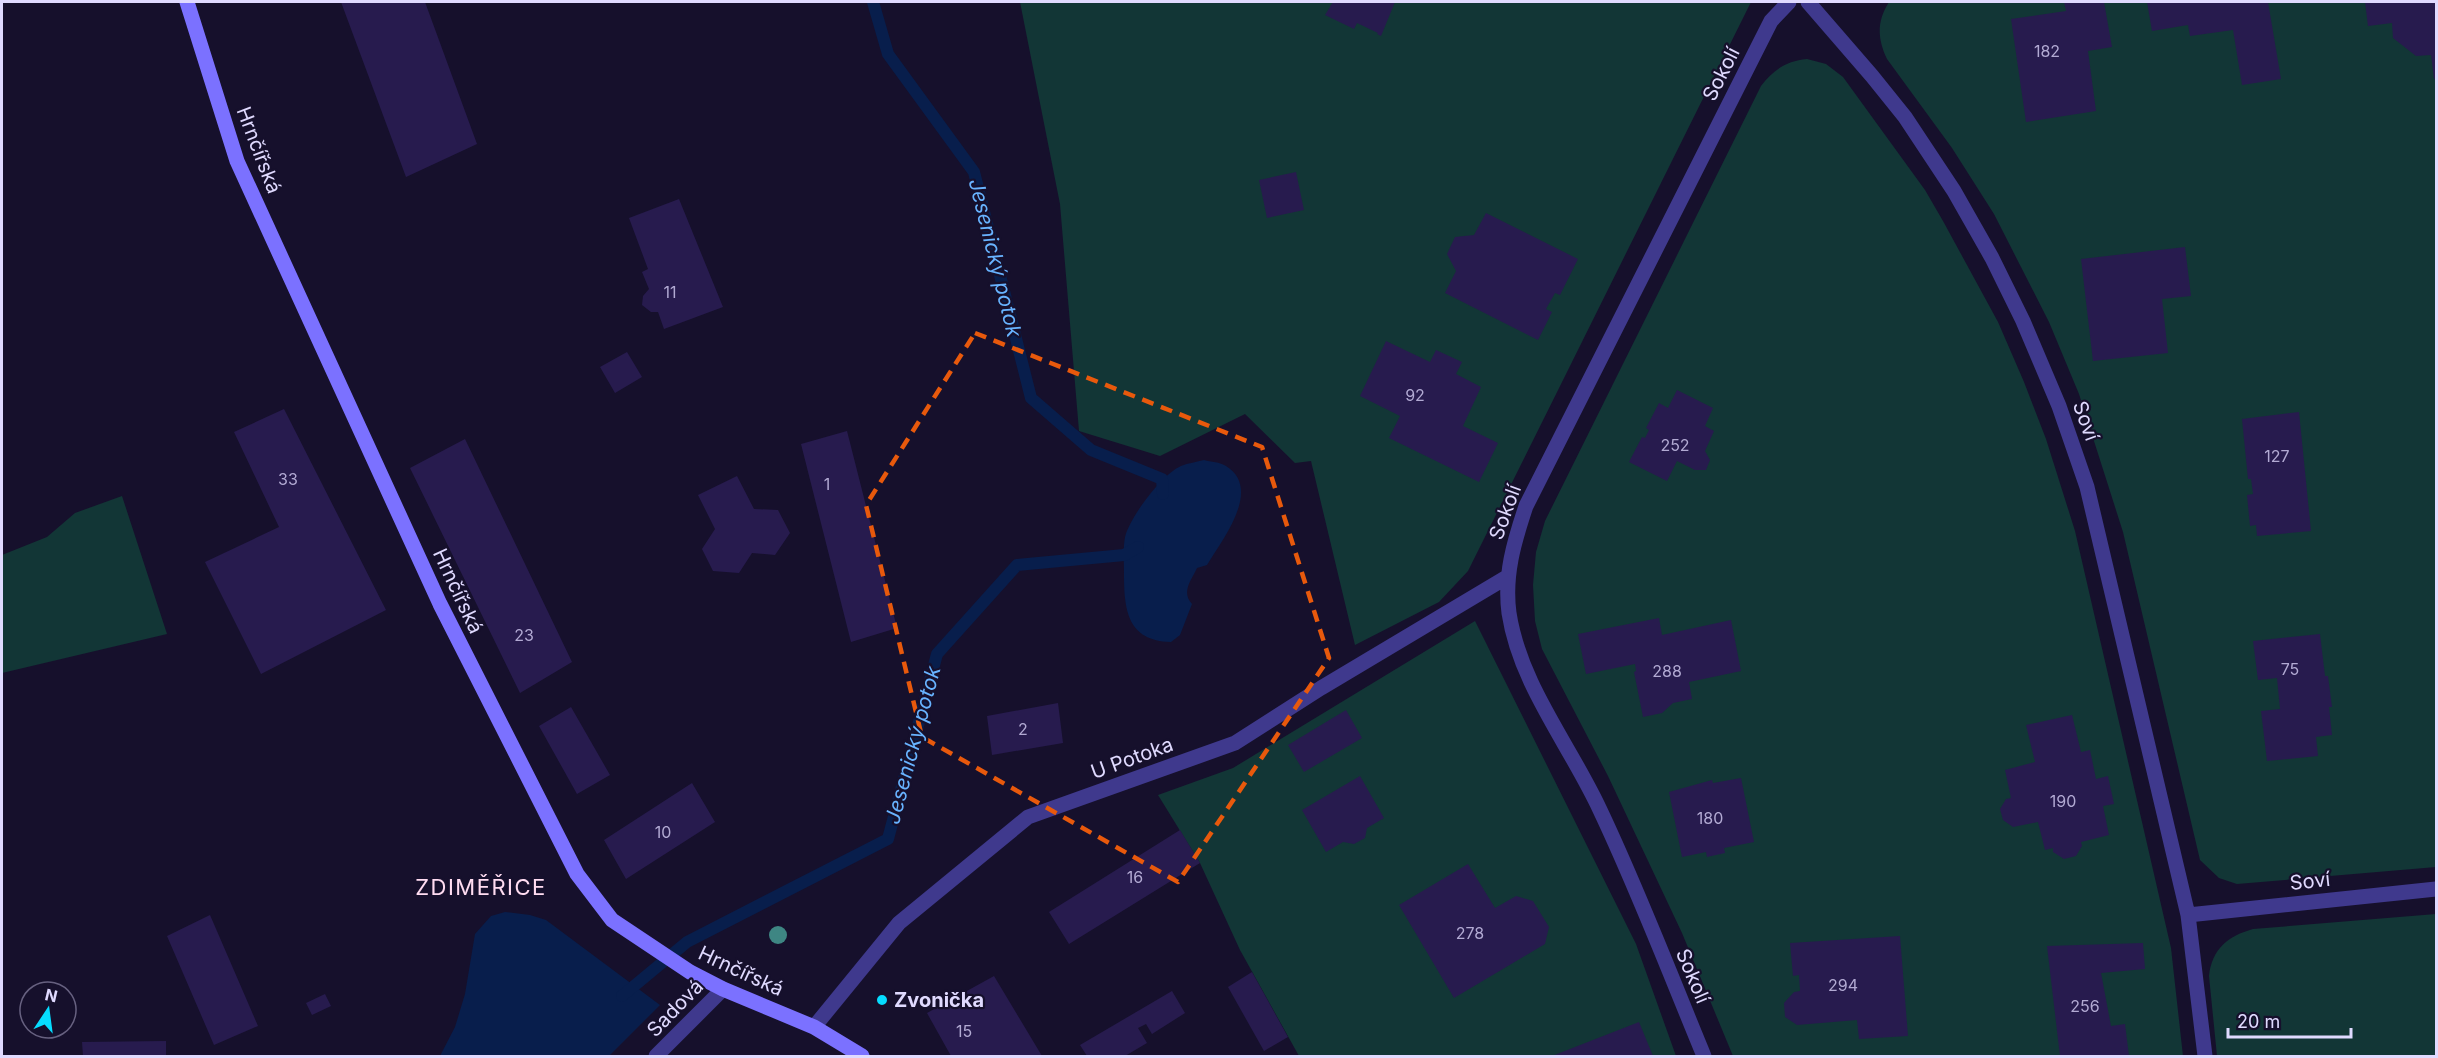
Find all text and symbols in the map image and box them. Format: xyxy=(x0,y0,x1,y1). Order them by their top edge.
house number: 182 xyxy=(2034,41,2060,61)
street label: Sokolí xyxy=(1697,43,1745,105)
street label: Hrnčířská xyxy=(231,103,287,197)
water label: Jesenický potok xyxy=(964,176,1027,340)
house number: 11 xyxy=(663,282,677,302)
house number: 92 xyxy=(1405,385,1425,405)
street label: Soví xyxy=(2068,398,2104,444)
house number: 252 xyxy=(1660,435,1690,455)
house number: 127 xyxy=(2264,446,2290,466)
house number: 33 xyxy=(278,469,298,489)
house number: 1 xyxy=(824,474,830,494)
street label: Sokolí xyxy=(1484,481,1526,543)
street label: Hrnčířská xyxy=(428,545,488,637)
house number: 23 xyxy=(514,625,534,645)
house number: 75 xyxy=(2281,659,2299,679)
house number: 288 xyxy=(1652,661,1682,681)
water label: Jesenický potok xyxy=(879,663,946,826)
house number: 2 xyxy=(1018,719,1028,739)
street label: U Potoka xyxy=(1088,732,1176,784)
house number: 190 xyxy=(2050,791,2076,811)
house number: 180 xyxy=(1697,808,1723,828)
house number: 10 xyxy=(655,822,671,842)
house number: 16 xyxy=(1127,867,1143,887)
street label: Soví xyxy=(2289,867,2332,895)
district label: ZDIMĚŘICE xyxy=(415,874,547,900)
house number: 278 xyxy=(1456,923,1484,943)
street label: Hrnčířská xyxy=(695,941,787,1001)
street label: Sokolí xyxy=(1671,945,1715,1007)
street label: Sadová xyxy=(642,974,708,1042)
house number: 294 xyxy=(1828,975,1858,995)
north arrow xyxy=(18,980,78,1040)
text: N xyxy=(43,984,60,1007)
place label: Zvonička xyxy=(894,988,984,1012)
marker: Zvonička xyxy=(875,993,889,1007)
house number: 256 xyxy=(2070,996,2100,1016)
scale bar xyxy=(2228,1001,2351,1039)
text: 20 m xyxy=(2237,1011,2280,1032)
house number: 15 xyxy=(956,1021,972,1041)

